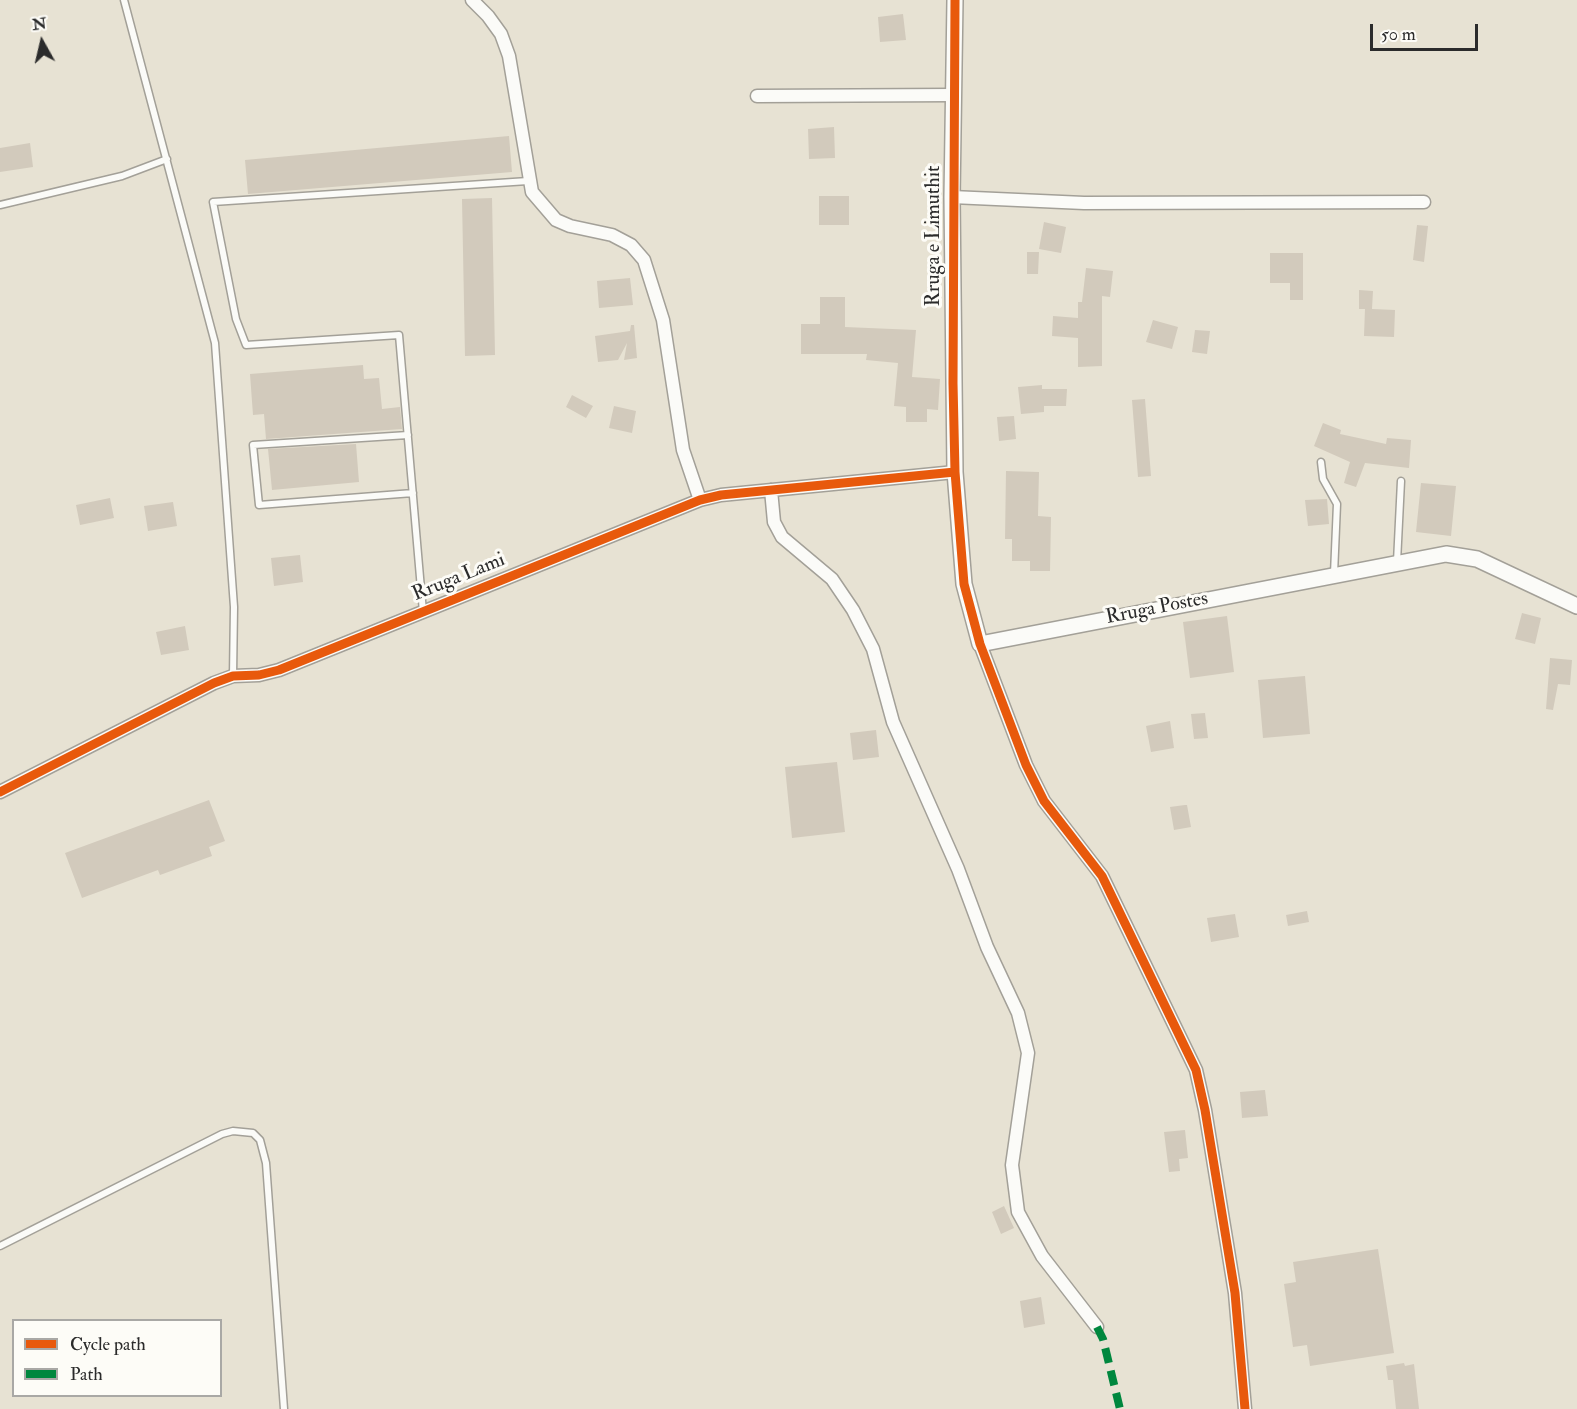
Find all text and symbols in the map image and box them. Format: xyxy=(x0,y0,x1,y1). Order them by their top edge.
north arrow xyxy=(12,12,72,72)
scale bar xyxy=(1373,12,1481,50)
text: N xyxy=(31,13,48,35)
text: 50 m xyxy=(1381,23,1416,46)
street label: Rruga e Limuthit xyxy=(923,165,947,307)
street label: Rruga Lami xyxy=(409,549,509,607)
street label: Rruga Postes xyxy=(1104,587,1210,631)
legend xyxy=(12,1319,222,1397)
text: Cycle path xyxy=(70,1333,146,1356)
text: Path xyxy=(70,1363,103,1386)

